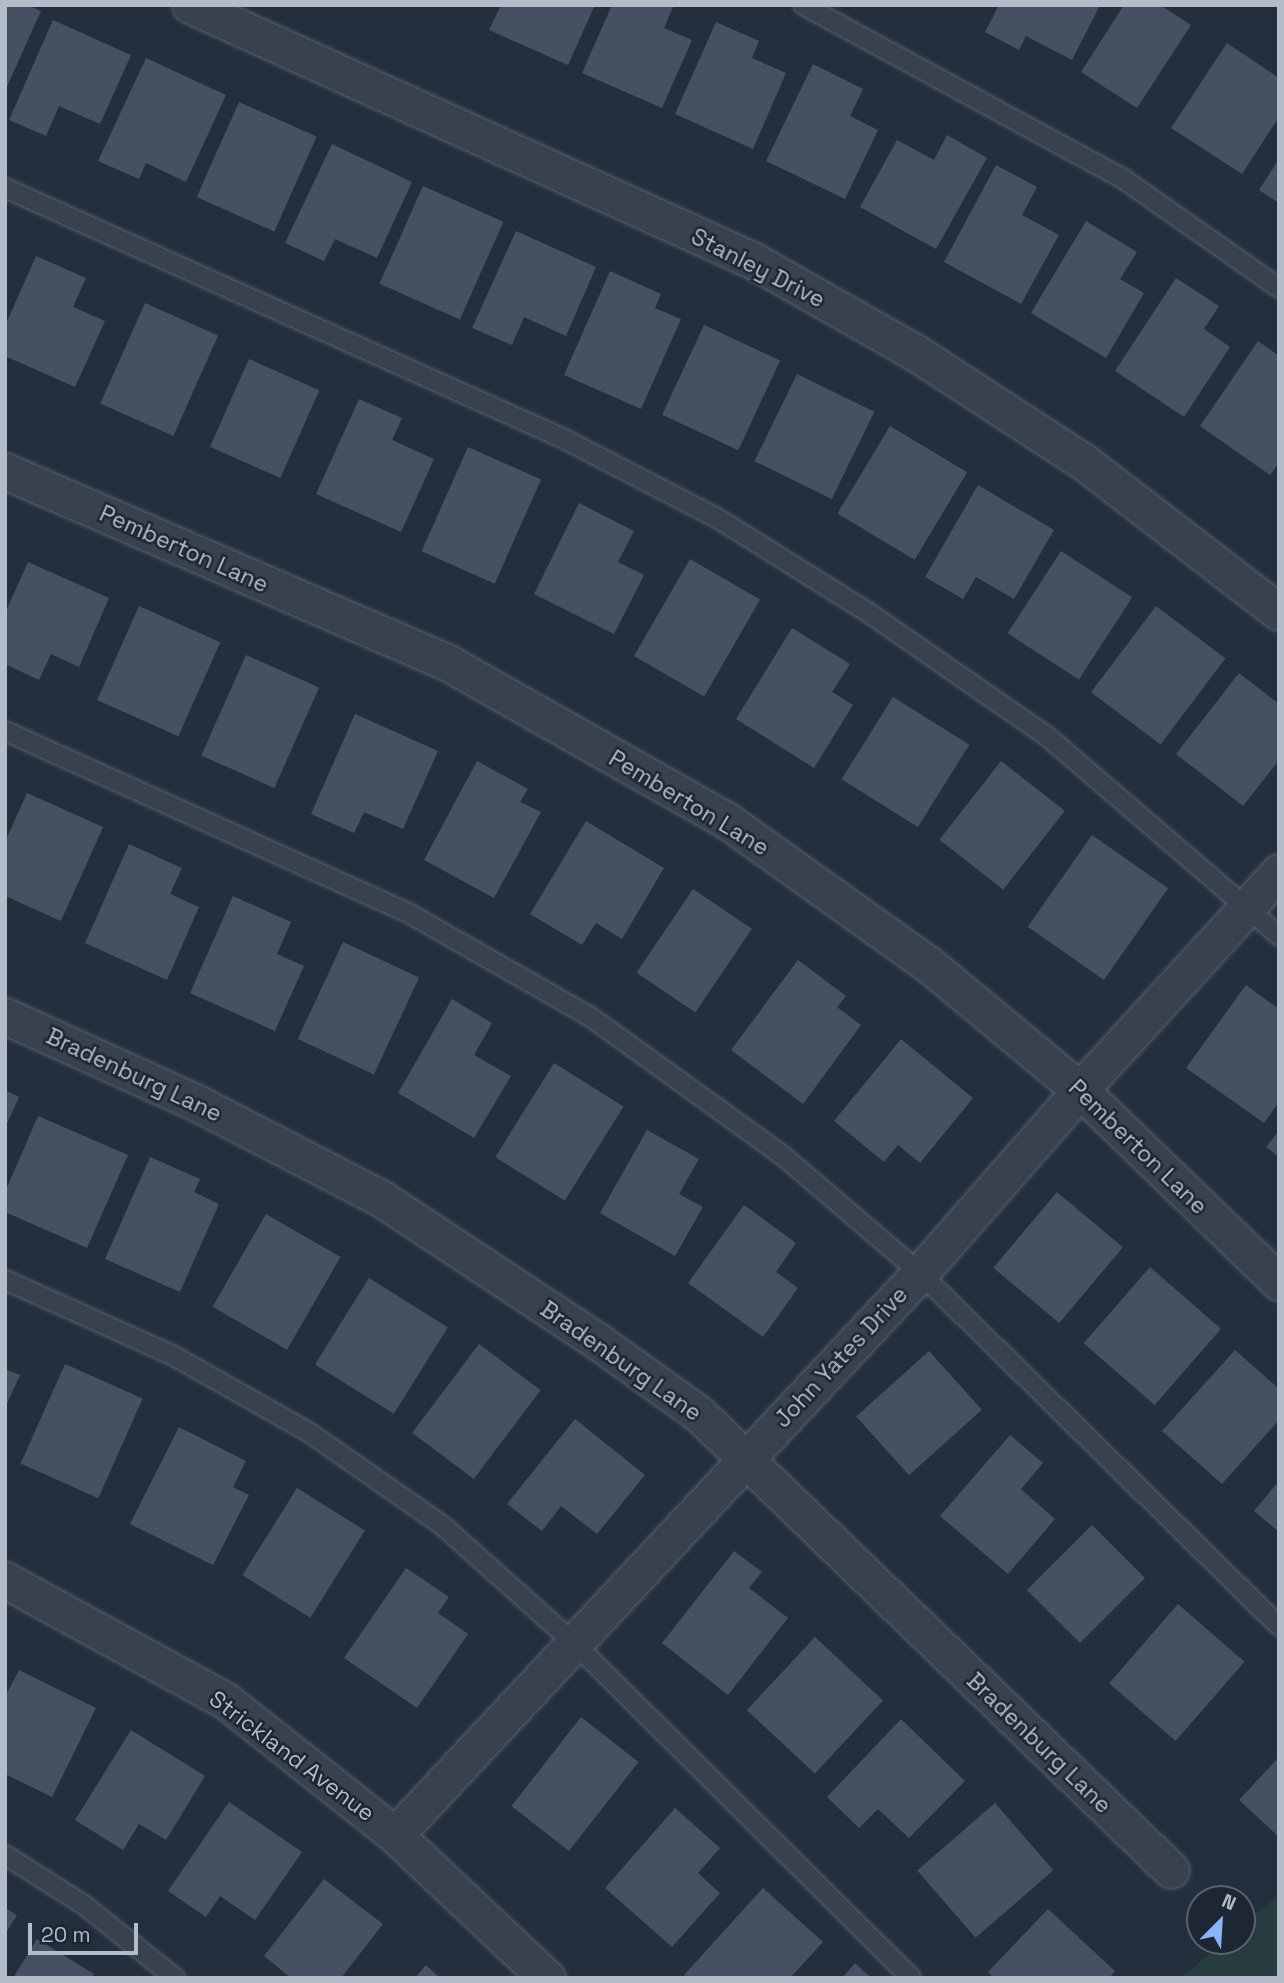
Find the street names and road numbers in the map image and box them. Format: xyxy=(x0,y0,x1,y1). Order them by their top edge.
street label: Stanley Drive xyxy=(687,223,829,313)
street label: Pemberton Lane xyxy=(95,499,273,599)
street label: Pemberton Lane xyxy=(604,744,774,862)
street label: Bradenburg Lane xyxy=(42,1022,226,1128)
street label: Pemberton Lane xyxy=(1063,1074,1213,1220)
street label: John Yates Drive xyxy=(769,1281,913,1433)
street label: Bradenburg Lane xyxy=(535,1295,707,1427)
street label: Bradenburg Lane xyxy=(961,1667,1117,1819)
street label: Strickland Avenue xyxy=(204,1685,380,1827)

